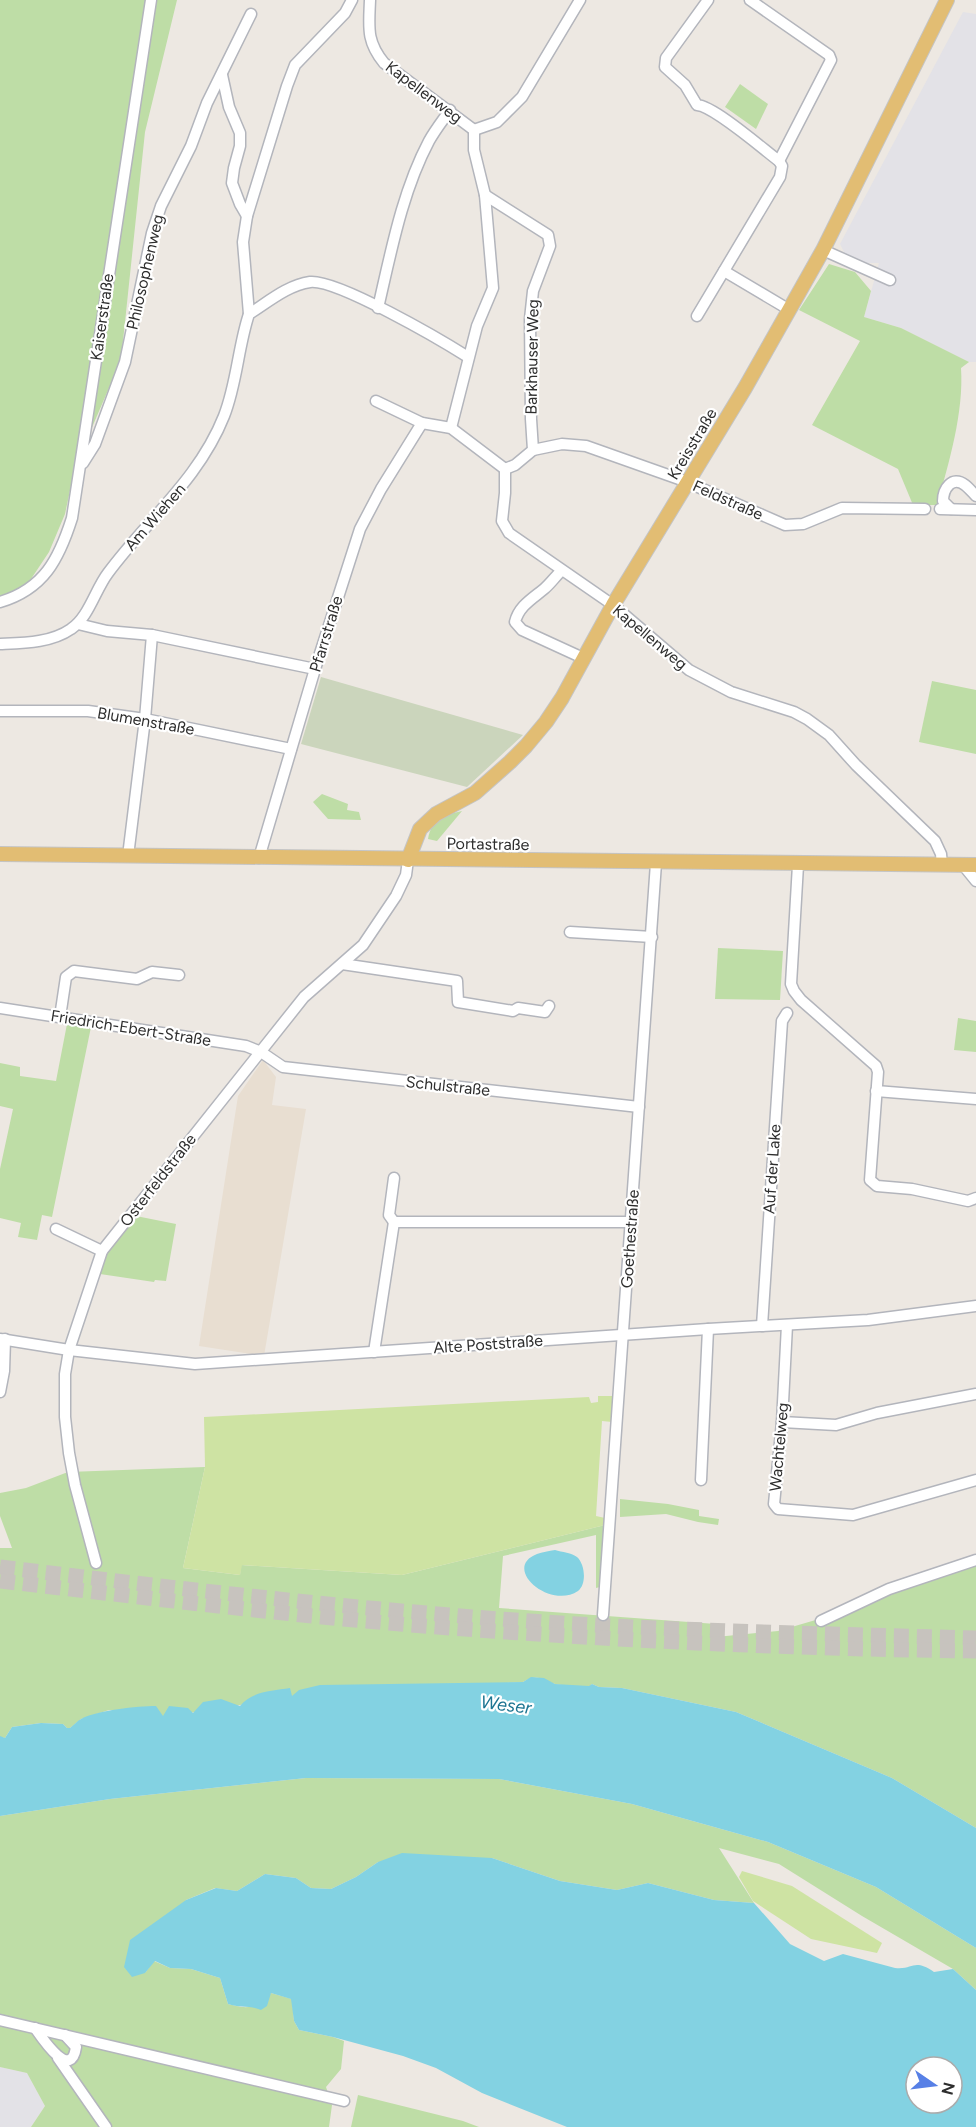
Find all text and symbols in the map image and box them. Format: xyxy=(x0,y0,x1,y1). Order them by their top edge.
street label: Kapellenweg xyxy=(382,57,466,127)
street label: Philosophenweg xyxy=(122,212,168,332)
street label: Kaiserstraße xyxy=(86,272,118,362)
street label: Barkhauser Weg xyxy=(521,299,543,415)
street label: Kreisstraße xyxy=(663,405,721,483)
street label: Feldstraße xyxy=(690,476,766,524)
street label: Am Wiehen xyxy=(121,479,189,554)
street label: Pfarrstraße xyxy=(305,593,347,675)
street label: Kapellenweg xyxy=(609,600,691,674)
street label: Blumenstraße xyxy=(96,703,196,739)
street label: Portastraße xyxy=(446,834,530,854)
street label: Friedrich-Ebert-Straße xyxy=(49,1006,213,1050)
street label: Schulstraße xyxy=(405,1072,491,1100)
street label: Auf der Lake xyxy=(759,1123,785,1215)
street label: Osterfeldstraße xyxy=(116,1130,200,1230)
street label: Goethestraße xyxy=(617,1189,643,1289)
street label: Alte Poststraße xyxy=(433,1331,544,1357)
street label: Wachtelweg xyxy=(766,1402,792,1492)
water label: Weser xyxy=(479,1691,533,1719)
north arrow xyxy=(904,2055,964,2115)
text: N xyxy=(937,2080,959,2097)

